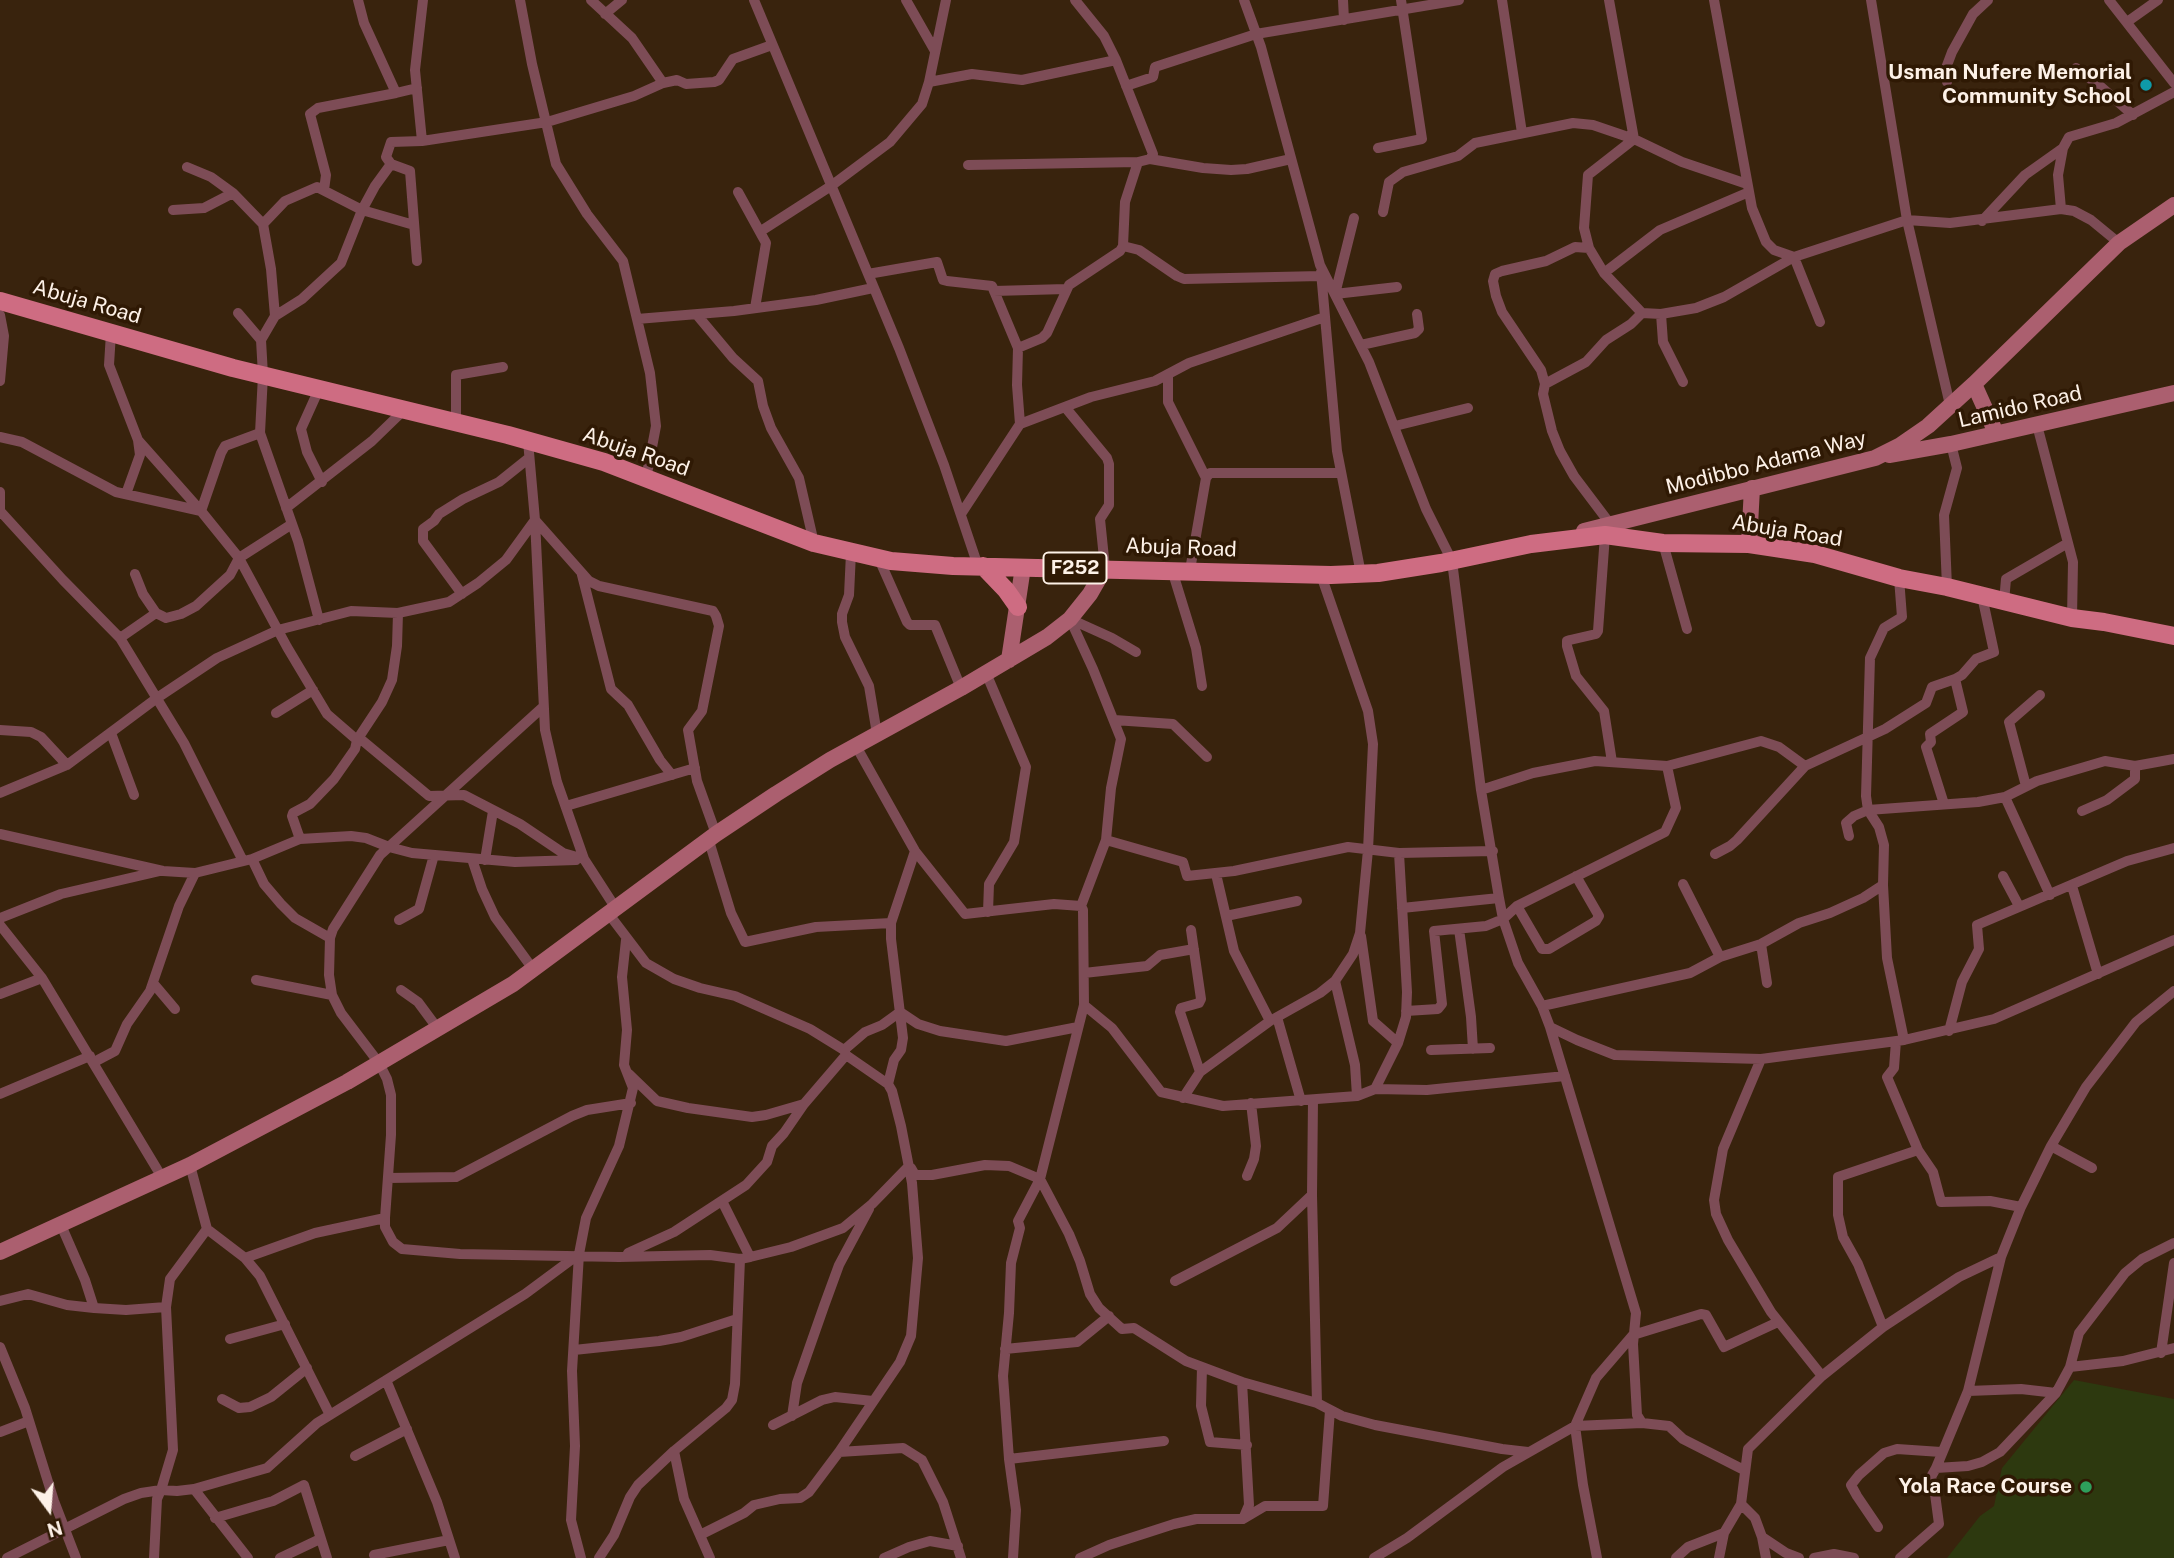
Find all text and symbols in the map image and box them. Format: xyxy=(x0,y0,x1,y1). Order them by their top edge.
place label: Usman Nufere Memorial Community School xyxy=(1888,60,2132,110)
marker: Usman Nufere Memorial Community School xyxy=(2138,77,2154,93)
street label: Abuja Road xyxy=(30,275,144,329)
street label: Lamido Road xyxy=(1956,381,2084,433)
street label: Abuja Road xyxy=(579,422,693,482)
street label: Modibbo Adama Way xyxy=(1663,426,1869,500)
street label: Abuja Road xyxy=(1730,510,1844,552)
street label: Abuja Road xyxy=(1125,533,1237,563)
road number: F252 xyxy=(1044,552,1106,583)
north arrow xyxy=(14,1474,84,1544)
place label: Yola Race Course xyxy=(1898,1474,2072,1500)
marker: Yola Race Course xyxy=(2078,1479,2094,1495)
text: N xyxy=(45,1517,65,1542)

